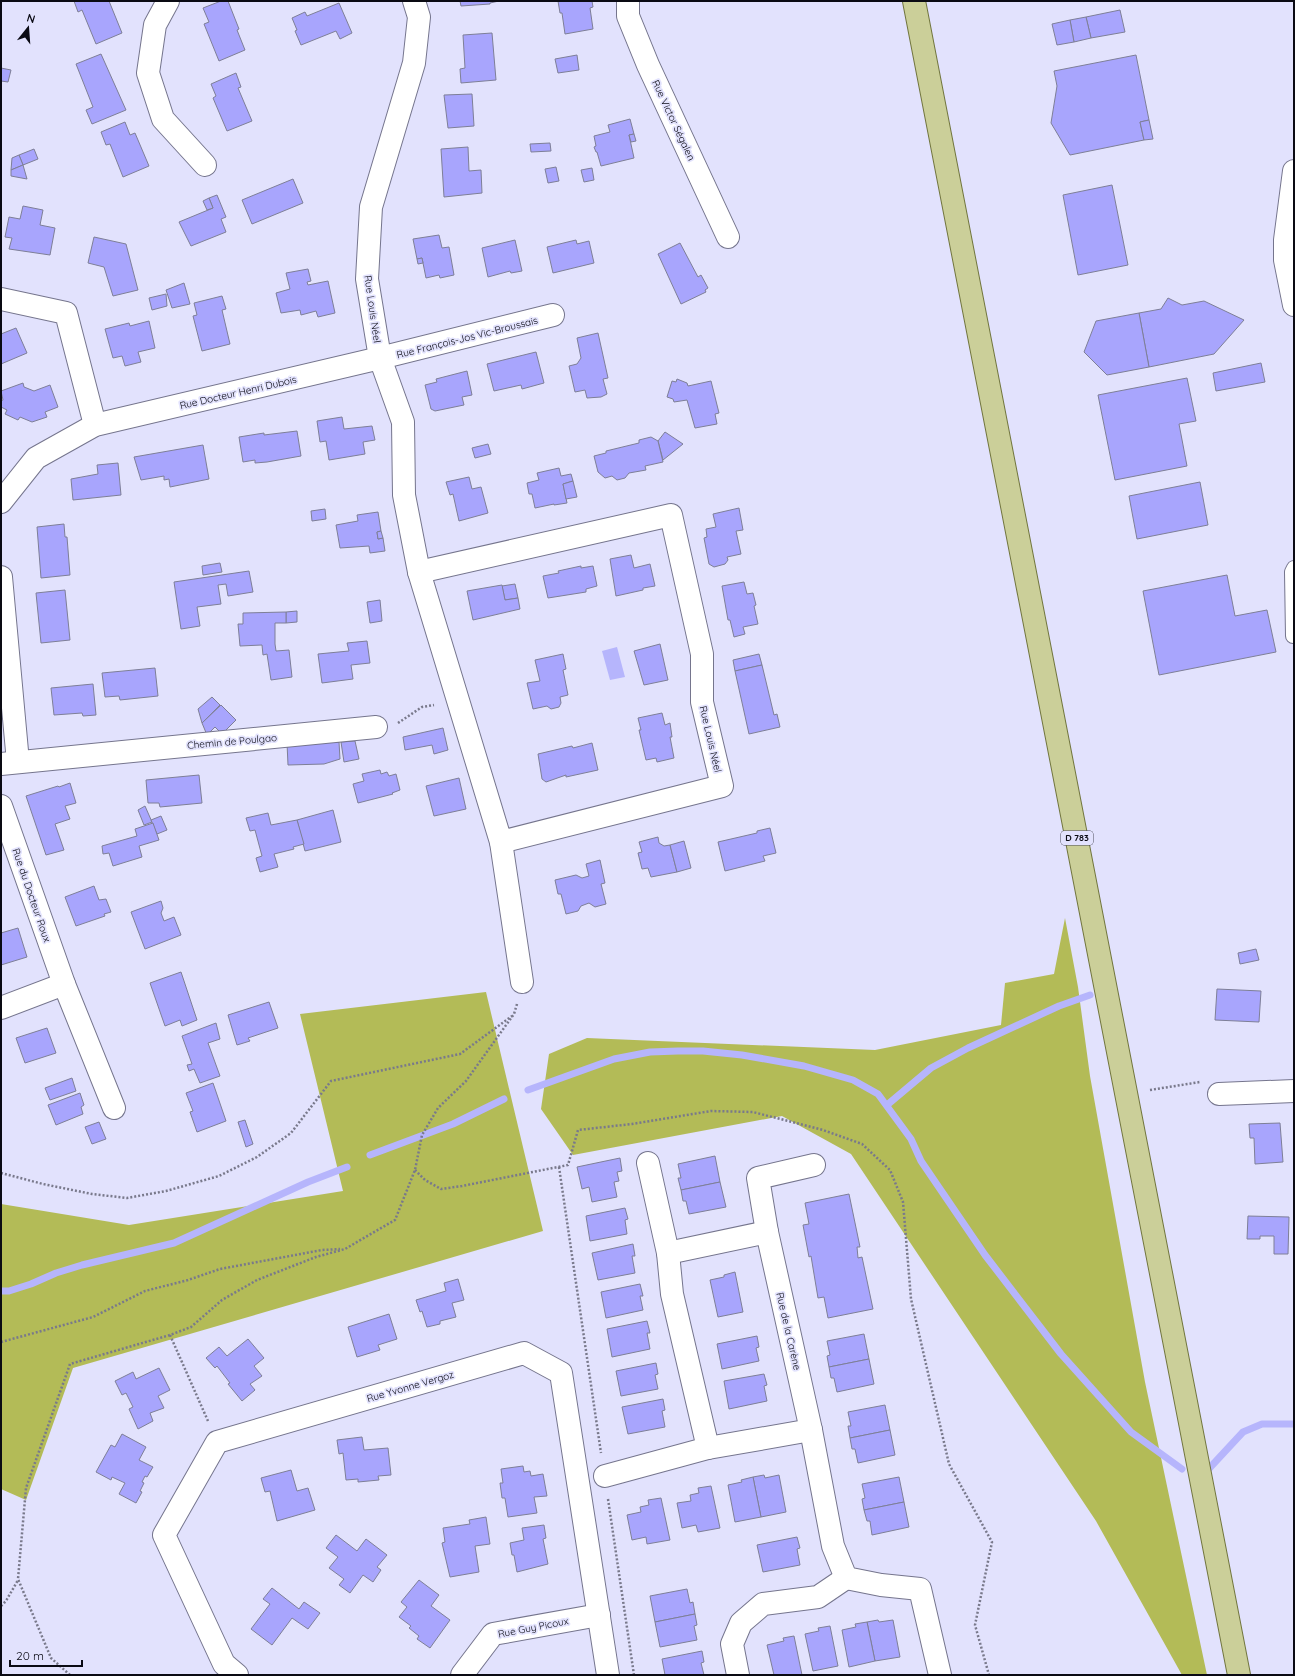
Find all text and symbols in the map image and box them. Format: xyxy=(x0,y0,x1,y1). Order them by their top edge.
north arrow xyxy=(8,8,48,48)
text: N xyxy=(25,11,37,26)
street label: Rue Victor Ségalen xyxy=(649,78,698,163)
street label: Rue Louis Néel xyxy=(361,274,384,344)
street label: Rue François-Jos Vic-Broussais xyxy=(395,314,539,361)
street label: Rue Docteur Henri Dubois xyxy=(178,373,298,412)
street label: Rue Louis Néel xyxy=(697,704,725,774)
street label: Chemin de Poulgao xyxy=(187,731,278,752)
road number: D 783 xyxy=(1061,831,1093,845)
street label: Rue du Docteur Roux xyxy=(9,847,54,944)
street label: Rue de la Carène xyxy=(773,1291,804,1372)
street label: Rue Yvonne Vergoz xyxy=(365,1368,455,1405)
street label: Rue Guy Picoux xyxy=(497,1614,570,1641)
scale bar xyxy=(10,1642,82,1668)
text: 20 m xyxy=(16,1648,44,1663)

